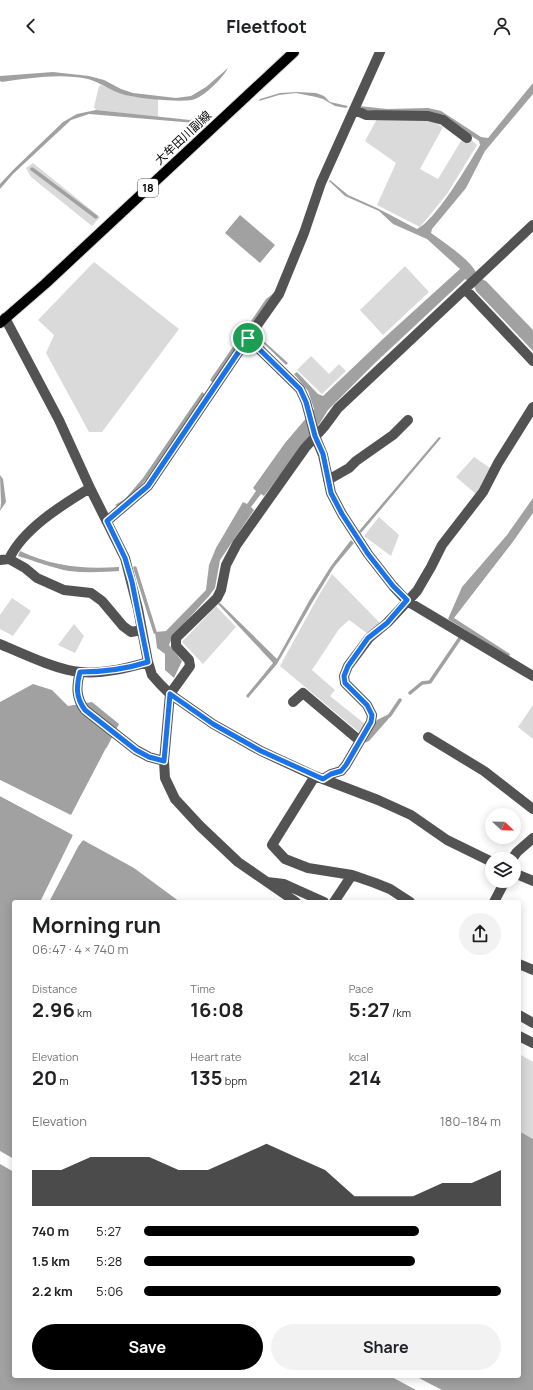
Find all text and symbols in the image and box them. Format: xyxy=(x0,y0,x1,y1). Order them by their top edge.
text: Fleetfoot xyxy=(226,14,307,38)
icon: back xyxy=(20,15,42,37)
icon: person xyxy=(491,15,513,37)
street label: 大牟田川副線 xyxy=(151,107,215,168)
road number: 18 xyxy=(138,179,158,197)
pin xyxy=(231,321,265,355)
icon: arrive xyxy=(237,327,259,349)
north arrow xyxy=(485,808,521,844)
map controls xyxy=(485,808,521,888)
button: layers xyxy=(485,852,521,888)
text: Morning run xyxy=(32,910,161,940)
button: share xyxy=(459,913,501,955)
text: 06:47 · 4 × 740 m xyxy=(32,940,129,958)
text: Distance xyxy=(32,981,77,996)
text: Time xyxy=(190,981,215,996)
text: Pace xyxy=(349,981,374,996)
text: 2.96 xyxy=(32,996,75,1023)
text: 16:08 xyxy=(190,996,244,1023)
text: 5:27 xyxy=(349,996,390,1023)
text: km xyxy=(75,1005,92,1020)
text: /km xyxy=(390,1005,411,1020)
text: Elevation xyxy=(32,1049,78,1064)
text: Heart rate xyxy=(190,1049,241,1064)
text: kcal xyxy=(349,1049,369,1064)
text: 20 xyxy=(32,1064,57,1091)
text: 135 xyxy=(190,1064,222,1091)
text: 214 xyxy=(349,1064,382,1091)
text: m xyxy=(57,1073,69,1088)
text: bpm xyxy=(222,1073,247,1088)
text: Elevation xyxy=(32,1112,87,1130)
text: 180–184 m xyxy=(440,1112,501,1130)
text: 740 m xyxy=(32,1222,69,1240)
text: 5:27 xyxy=(96,1222,121,1240)
text: 1.5 km xyxy=(32,1252,70,1270)
text: 5:28 xyxy=(96,1252,122,1270)
text: 2.2 km xyxy=(32,1282,73,1300)
text: 5:06 xyxy=(96,1282,123,1300)
button: Save xyxy=(32,1324,263,1370)
button: Share xyxy=(271,1324,501,1370)

